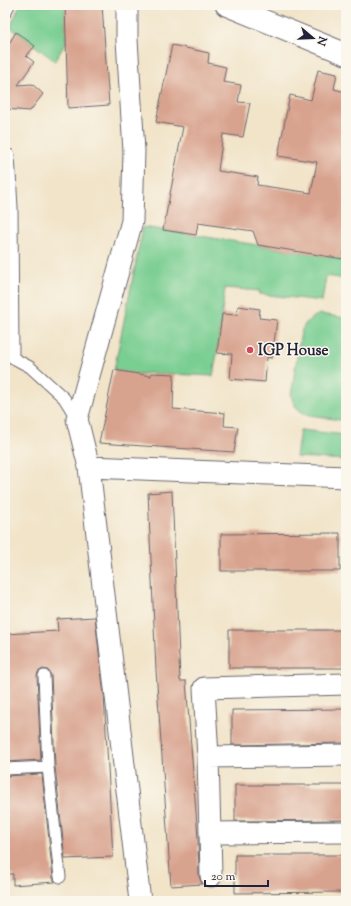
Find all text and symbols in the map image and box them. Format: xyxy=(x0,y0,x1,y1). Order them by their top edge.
north arrow xyxy=(293,18,333,58)
text: N xyxy=(312,33,331,48)
place label: IGP House xyxy=(258,341,328,362)
marker: IGP House xyxy=(245,345,255,355)
scale bar xyxy=(205,862,268,888)
text: 20 m xyxy=(211,868,236,886)

